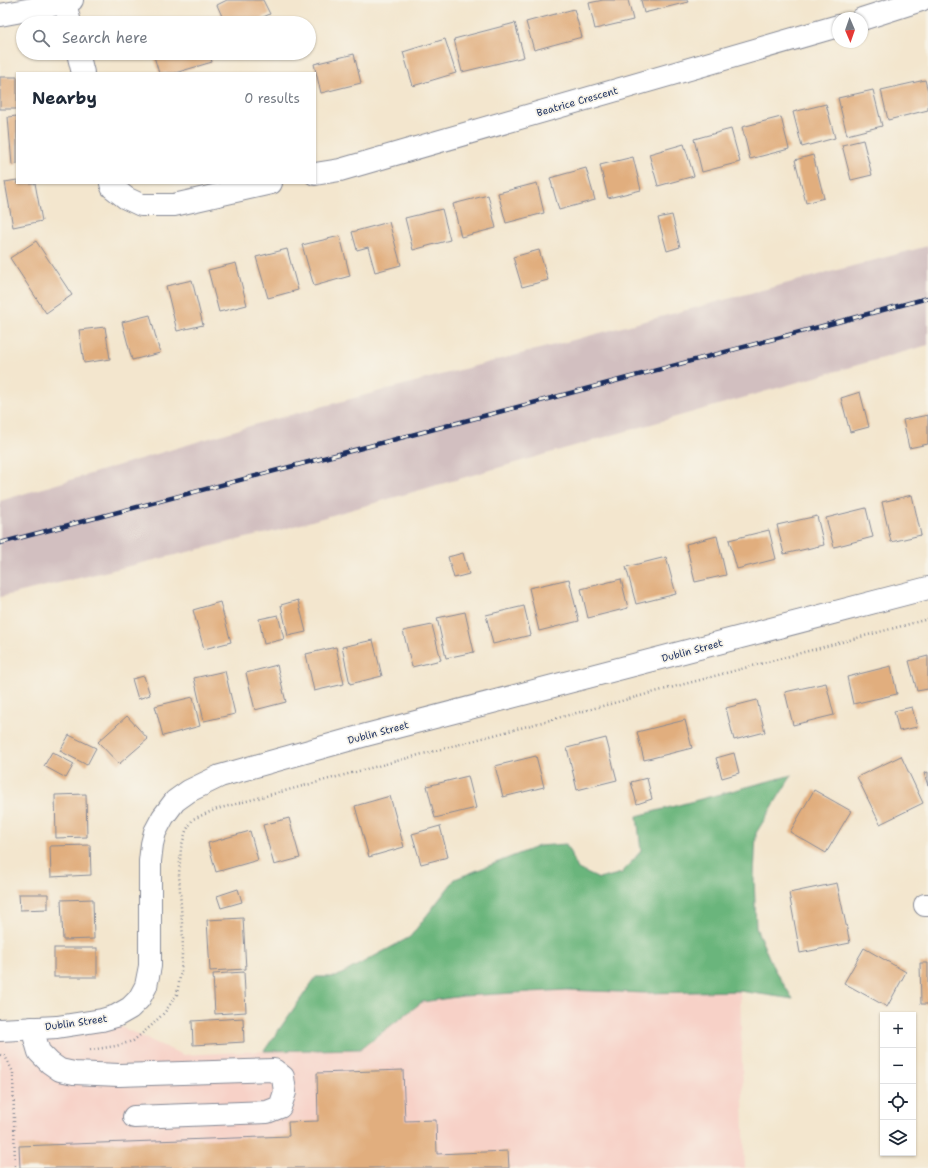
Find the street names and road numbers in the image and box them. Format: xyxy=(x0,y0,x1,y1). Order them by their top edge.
street label: Beatrice Crescent xyxy=(535,84,619,119)
street label: Dublin Street xyxy=(660,636,724,665)
street label: Dublin Street xyxy=(346,718,410,747)
street label: Dublin Street xyxy=(44,1012,108,1033)

